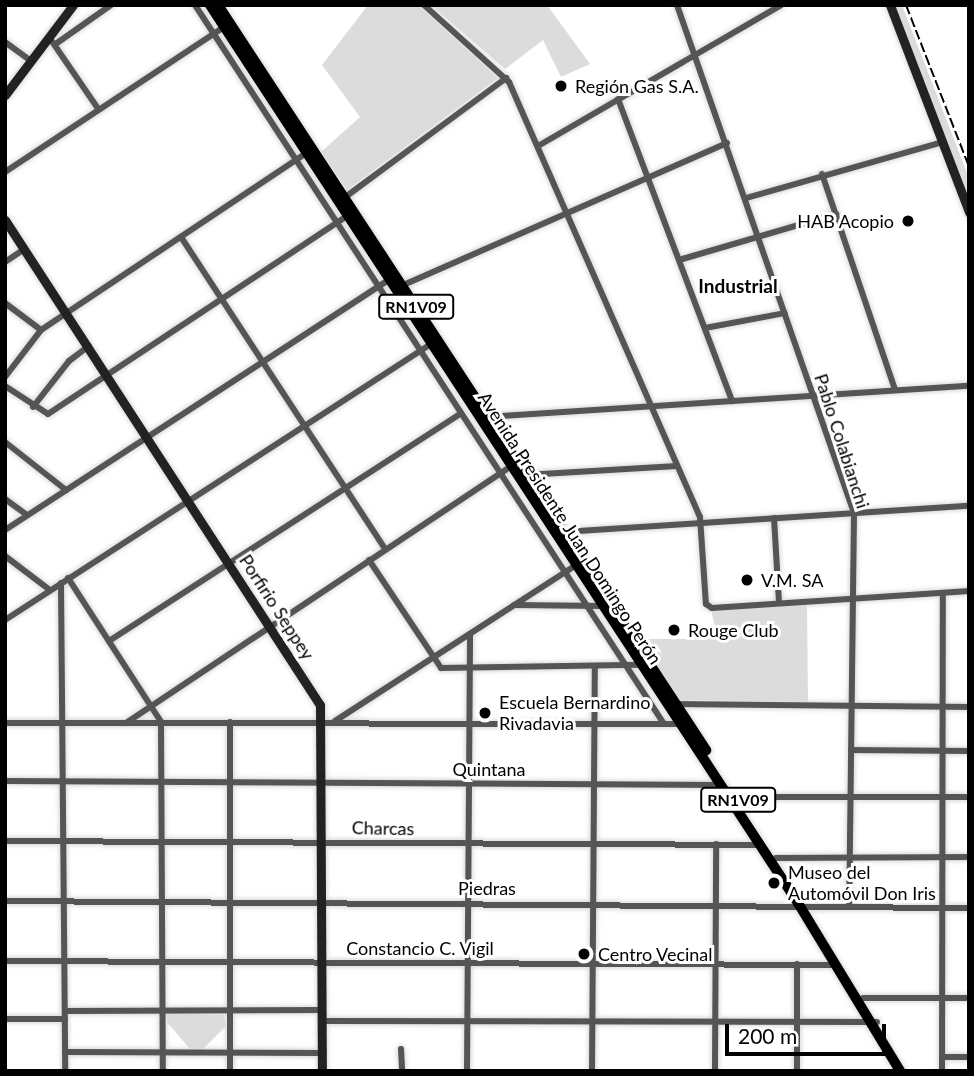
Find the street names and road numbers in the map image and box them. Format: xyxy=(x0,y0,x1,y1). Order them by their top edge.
road number: RN1V09 xyxy=(378,294,454,320)
street label: Pablo Colabianchi xyxy=(810,371,874,511)
street label: Avenida Presidente Juan Domingo Perón xyxy=(474,388,666,668)
street label: Porfirio Seppey xyxy=(235,550,319,664)
street label: Quintana xyxy=(453,758,525,780)
road number: RN1V09 xyxy=(700,788,776,813)
street label: Charcas xyxy=(352,817,414,839)
street label: Piedras xyxy=(458,877,516,899)
street label: Constancio C. Vigil xyxy=(346,937,494,959)

